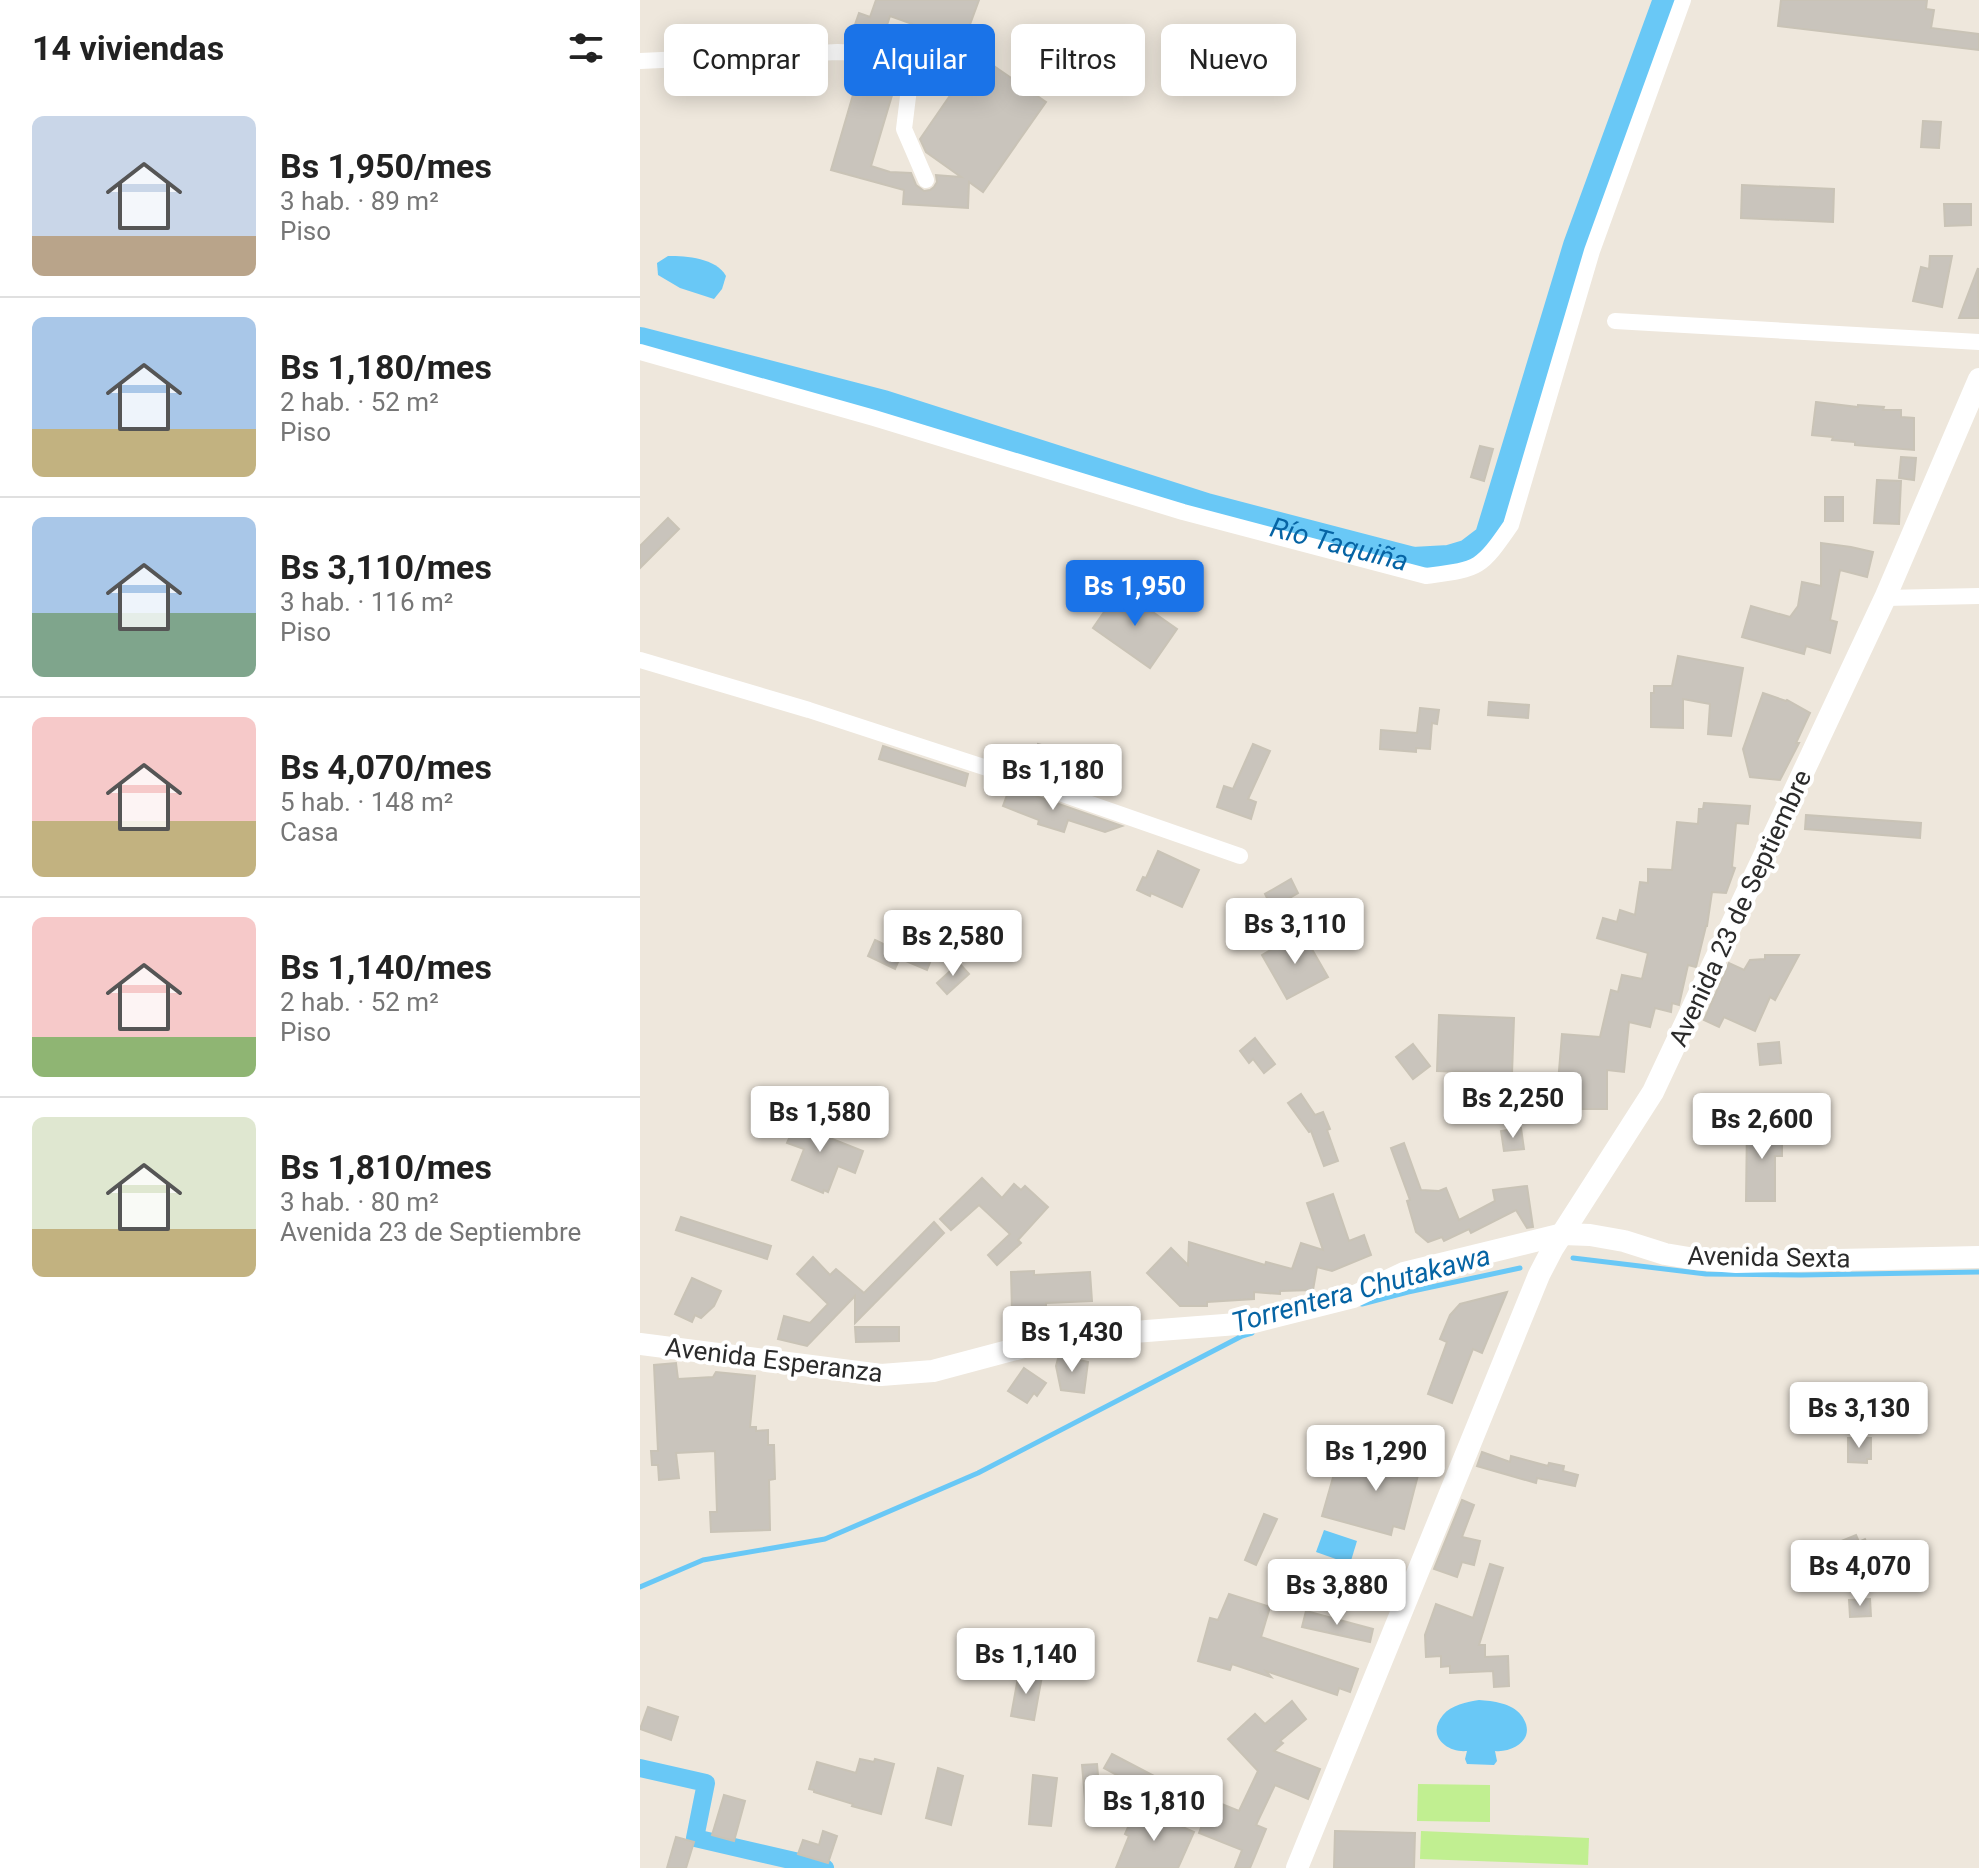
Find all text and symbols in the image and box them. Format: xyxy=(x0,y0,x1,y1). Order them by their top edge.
chip: Comprar xyxy=(664,24,828,96)
chip: Alquilar xyxy=(844,24,995,96)
chip: Filtros xyxy=(1011,24,1145,96)
chip: Nuevo xyxy=(1161,24,1296,96)
icon: filters xyxy=(564,26,608,70)
text: 14 viviendas xyxy=(32,28,224,68)
text: Bs 1,950/mes xyxy=(280,146,492,186)
icon: home xyxy=(96,148,192,244)
text: 3 hab. · 89 m² xyxy=(280,186,439,216)
text: Piso xyxy=(280,216,331,246)
text: Bs 1,180/mes xyxy=(280,347,492,387)
icon: home xyxy=(96,349,192,445)
text: 2 hab. · 52 m² xyxy=(280,387,439,417)
text: Piso xyxy=(280,417,331,447)
water label: Río Taquiña xyxy=(1267,510,1412,578)
text: Bs 3,110/mes xyxy=(280,547,492,587)
icon: home xyxy=(96,549,192,645)
pin: Bs 1,950 xyxy=(1052,560,1218,628)
text: Bs 1,950 xyxy=(1084,571,1186,601)
text: 3 hab. · 116 m² xyxy=(280,587,453,617)
text: Piso xyxy=(280,617,331,647)
pin: Bs 1,180 xyxy=(970,744,1136,812)
text: Bs 4,070/mes xyxy=(280,747,492,787)
icon: home xyxy=(96,749,192,845)
text: Bs 1,180 xyxy=(1002,755,1104,785)
street label: Avenida 23 de Septiembre xyxy=(1663,765,1817,1051)
text: 5 hab. · 148 m² xyxy=(280,787,453,817)
text: Casa xyxy=(280,817,339,847)
pin: Bs 3,110 xyxy=(1212,898,1378,966)
text: Bs 3,110 xyxy=(1244,909,1346,939)
pin: Bs 2,580 xyxy=(870,910,1036,978)
text: Bs 2,580 xyxy=(902,921,1004,951)
text: Bs 1,140/mes xyxy=(280,947,492,987)
icon: home xyxy=(96,949,192,1045)
text: 2 hab. · 52 m² xyxy=(280,987,439,1017)
text: Piso xyxy=(280,1017,331,1047)
pin: Bs 2,250 xyxy=(1430,1072,1596,1140)
text: Bs 2,250 xyxy=(1462,1083,1564,1113)
pin: Bs 1,580 xyxy=(737,1086,903,1154)
pin: Bs 2,600 xyxy=(1679,1093,1845,1161)
text: Bs 1,580 xyxy=(769,1097,871,1127)
text: Bs 2,600 xyxy=(1711,1104,1813,1134)
text: Bs 1,810/mes xyxy=(280,1147,492,1187)
icon: home xyxy=(96,1149,192,1245)
text: 3 hab. · 80 m² xyxy=(280,1187,439,1217)
text: Avenida 23 de Septiembre xyxy=(280,1217,581,1247)
water label: Torrentera Chutakawa xyxy=(1228,1239,1494,1339)
street label: Avenida Sexta xyxy=(1687,1241,1851,1273)
pin: Bs 1,430 xyxy=(989,1306,1155,1374)
text: Bs 1,430 xyxy=(1021,1317,1123,1347)
street label: Avenida Esperanza xyxy=(664,1332,884,1388)
pin: Bs 3,130 xyxy=(1776,1382,1942,1450)
text: Bs 3,130 xyxy=(1808,1393,1910,1423)
pin: Bs 1,290 xyxy=(1293,1425,1459,1493)
text: Bs 1,290 xyxy=(1325,1436,1427,1466)
pin: Bs 4,070 xyxy=(1777,1540,1943,1608)
text: Bs 4,070 xyxy=(1809,1551,1911,1581)
pin: Bs 3,880 xyxy=(1254,1559,1420,1627)
text: Bs 3,880 xyxy=(1286,1570,1388,1600)
pin: Bs 1,140 xyxy=(943,1628,1109,1696)
text: Bs 1,140 xyxy=(975,1639,1077,1669)
pin: Bs 1,810 xyxy=(1071,1775,1237,1843)
text: Bs 1,810 xyxy=(1103,1786,1205,1816)

